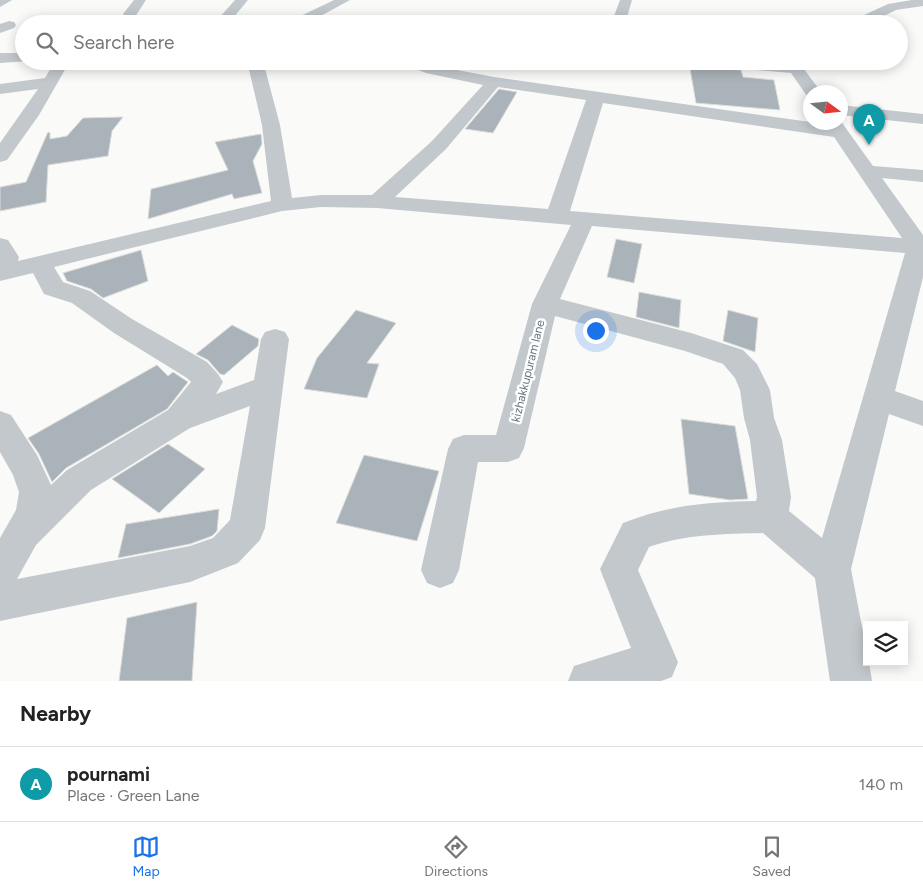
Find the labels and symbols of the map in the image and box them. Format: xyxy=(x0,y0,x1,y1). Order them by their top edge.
north arrow xyxy=(803,85,848,130)
pin: A xyxy=(853,104,885,145)
street label: kizhakkupuram lane xyxy=(509,318,548,424)
your location xyxy=(583,318,609,344)

